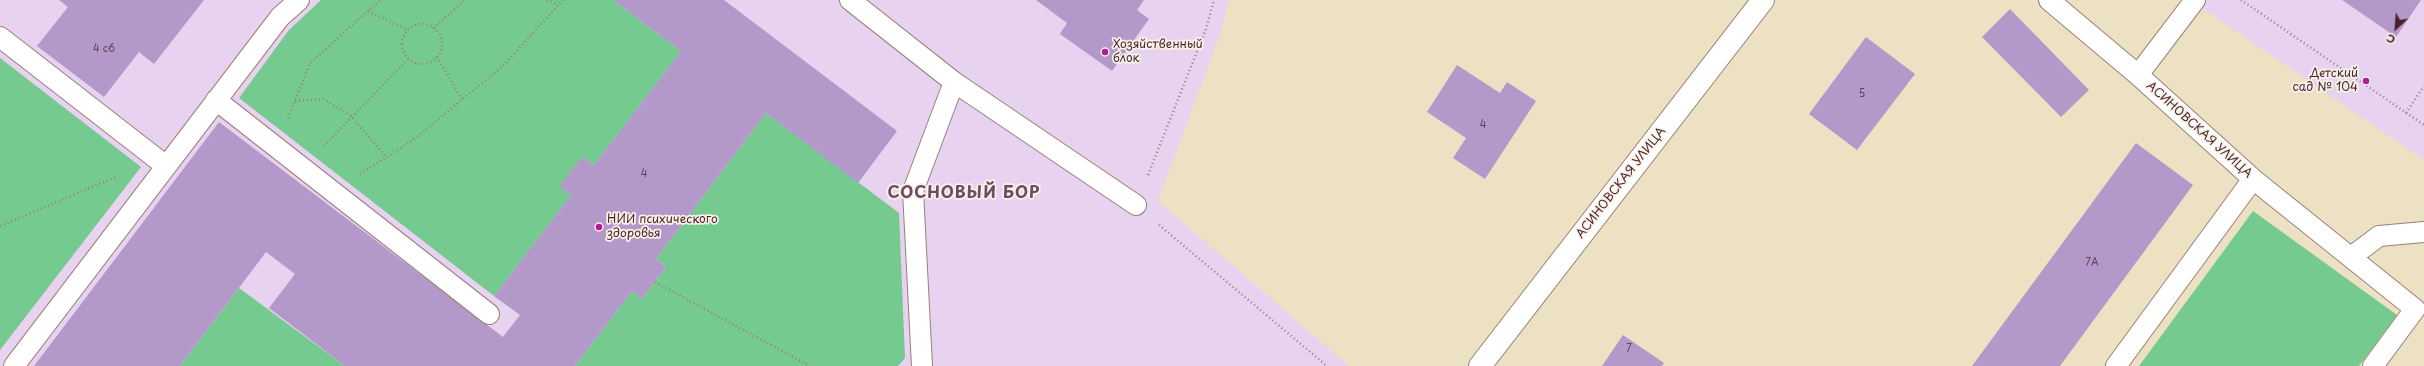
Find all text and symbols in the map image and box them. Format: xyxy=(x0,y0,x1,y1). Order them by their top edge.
north arrow xyxy=(2376,8,2416,48)
text: С xyxy=(2383,30,2398,49)
place label: Хозяйственный блок xyxy=(1113,38,1203,66)
house number: 4 с6 xyxy=(93,43,115,55)
marker: Хозяйственный блок xyxy=(1100,47,1110,57)
place label: Детский сад № 104 xyxy=(2293,67,2358,95)
marker: Детский сад № 104 xyxy=(2361,76,2371,86)
street label: АСИНОВСКАЯ УЛИЦА xyxy=(2143,79,2255,181)
house number: 5 xyxy=(1859,88,1865,100)
house number: 4 xyxy=(1480,119,1486,131)
street label: АСИНОВСКАЯ УЛИЦА xyxy=(1573,125,1669,241)
house number: 4 xyxy=(641,168,647,180)
district label: СОСНОВЫЙ БОР xyxy=(888,184,1040,204)
place label: НИИ психического здоровья xyxy=(607,213,718,241)
marker: НИИ психического здоровья xyxy=(594,222,604,232)
house number: 7А xyxy=(2085,257,2099,269)
house number: 7 xyxy=(1626,343,1632,355)

